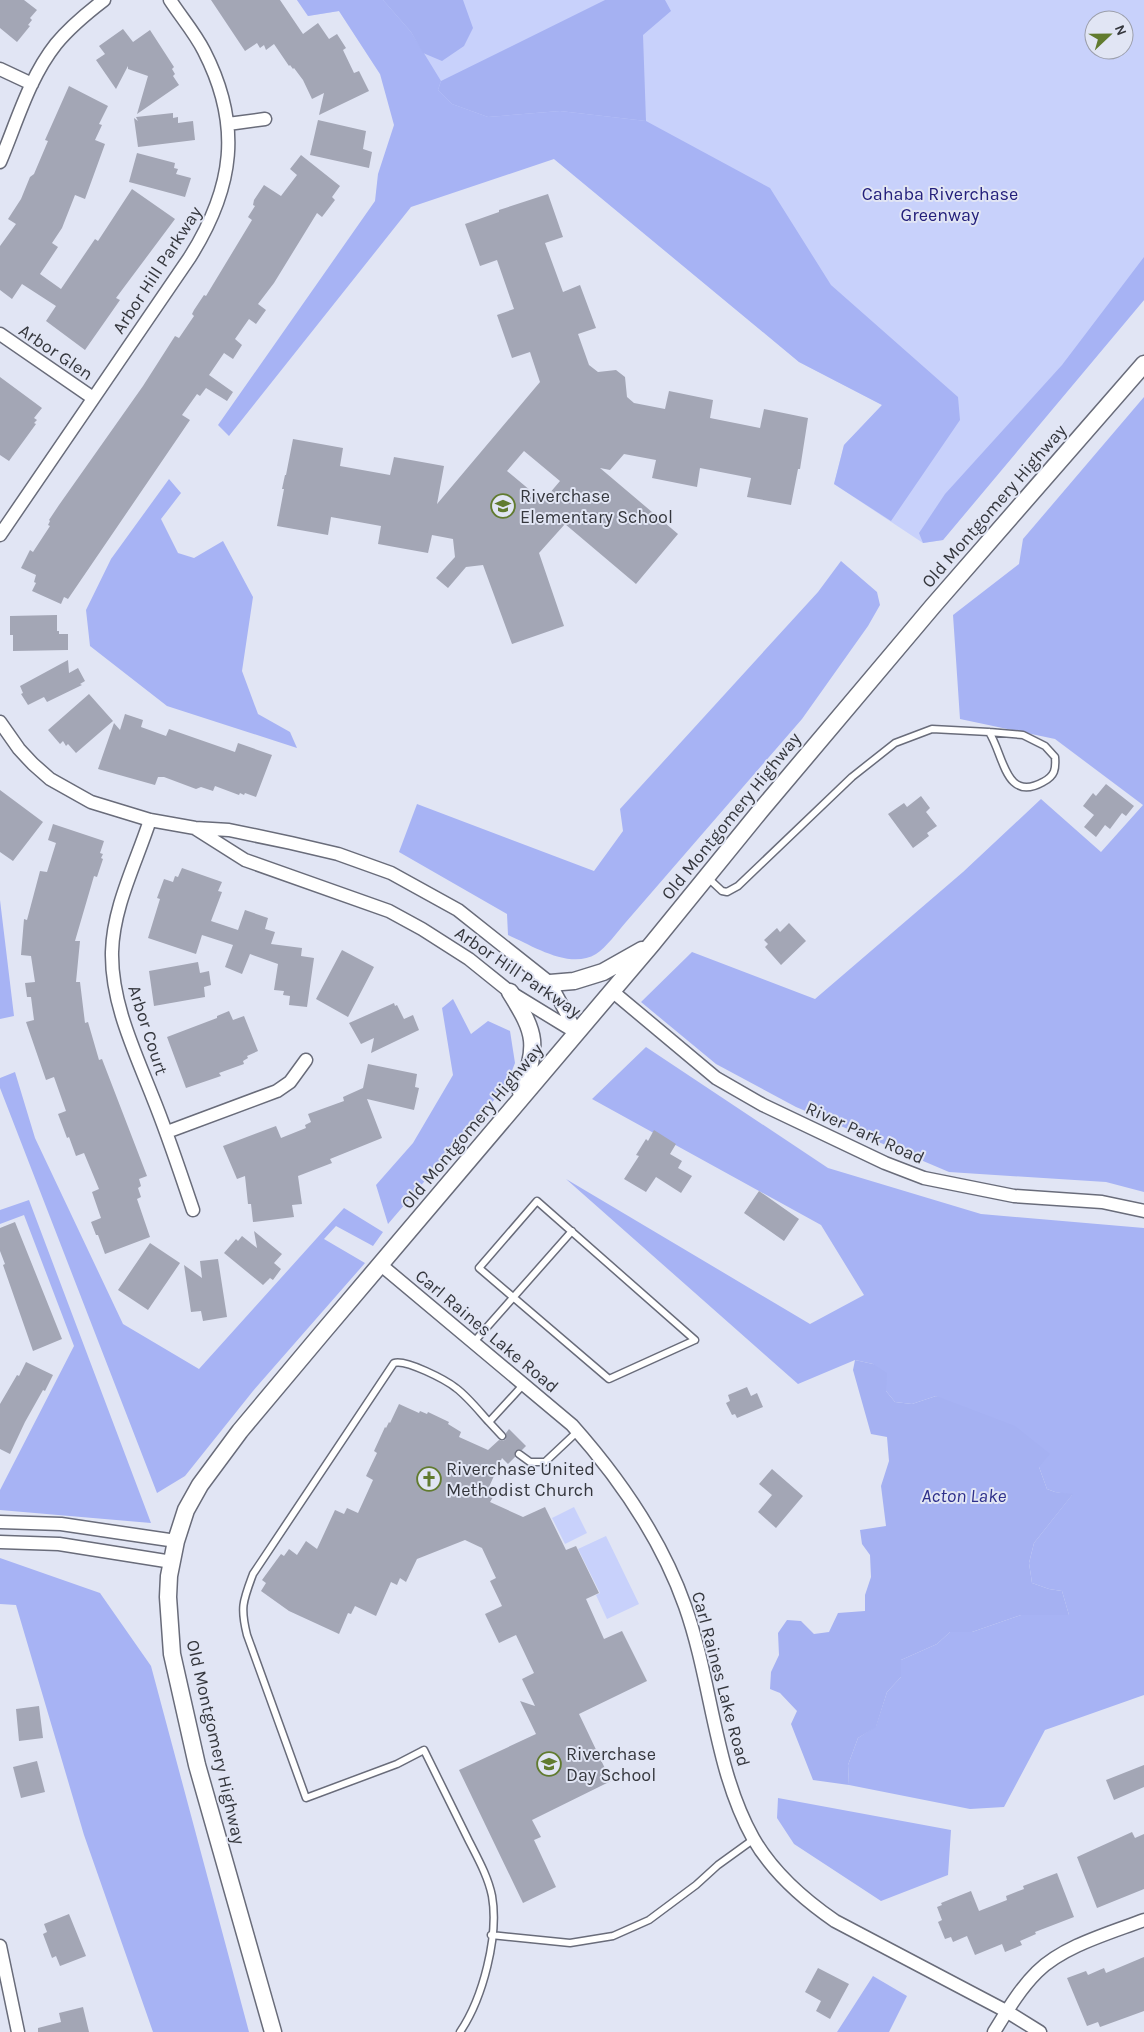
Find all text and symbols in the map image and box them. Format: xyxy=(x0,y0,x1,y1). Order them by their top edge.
north arrow xyxy=(1084,10,1134,60)
text: N xyxy=(1111,22,1130,38)
park label: Cahaba Riverchase Greenway xyxy=(862,183,1018,226)
street label: Arbor Hill Parkway xyxy=(108,202,207,338)
street label: Arbor Glen xyxy=(15,319,97,385)
street label: Old Montgomery Highway xyxy=(917,419,1071,592)
place label: Riverchase Elementary School xyxy=(520,485,673,528)
school or university icon: Riverchase Elementary School xyxy=(490,493,516,519)
street label: Old Montgomery Highway xyxy=(657,727,806,904)
street label: Arbor Hill Parkway xyxy=(451,922,586,1023)
street label: Arbor Court xyxy=(123,982,173,1078)
street label: Old Montgomery Highway xyxy=(396,1038,548,1213)
street label: River Park Road xyxy=(802,1097,928,1169)
street label: Carl Raines Lake Road xyxy=(411,1265,563,1397)
place label: Riverchase United Methodist Church xyxy=(446,1458,595,1501)
church icon: Riverchase United Methodist Church xyxy=(416,1466,442,1492)
water label: Acton Lake xyxy=(922,1485,1007,1507)
street label: Carl Raines Lake Road xyxy=(687,1589,755,1769)
street label: Old Montgomery Highway xyxy=(182,1638,250,1847)
place label: Riverchase Day School xyxy=(566,1743,656,1786)
school or university icon: Riverchase Day School xyxy=(536,1751,562,1777)

